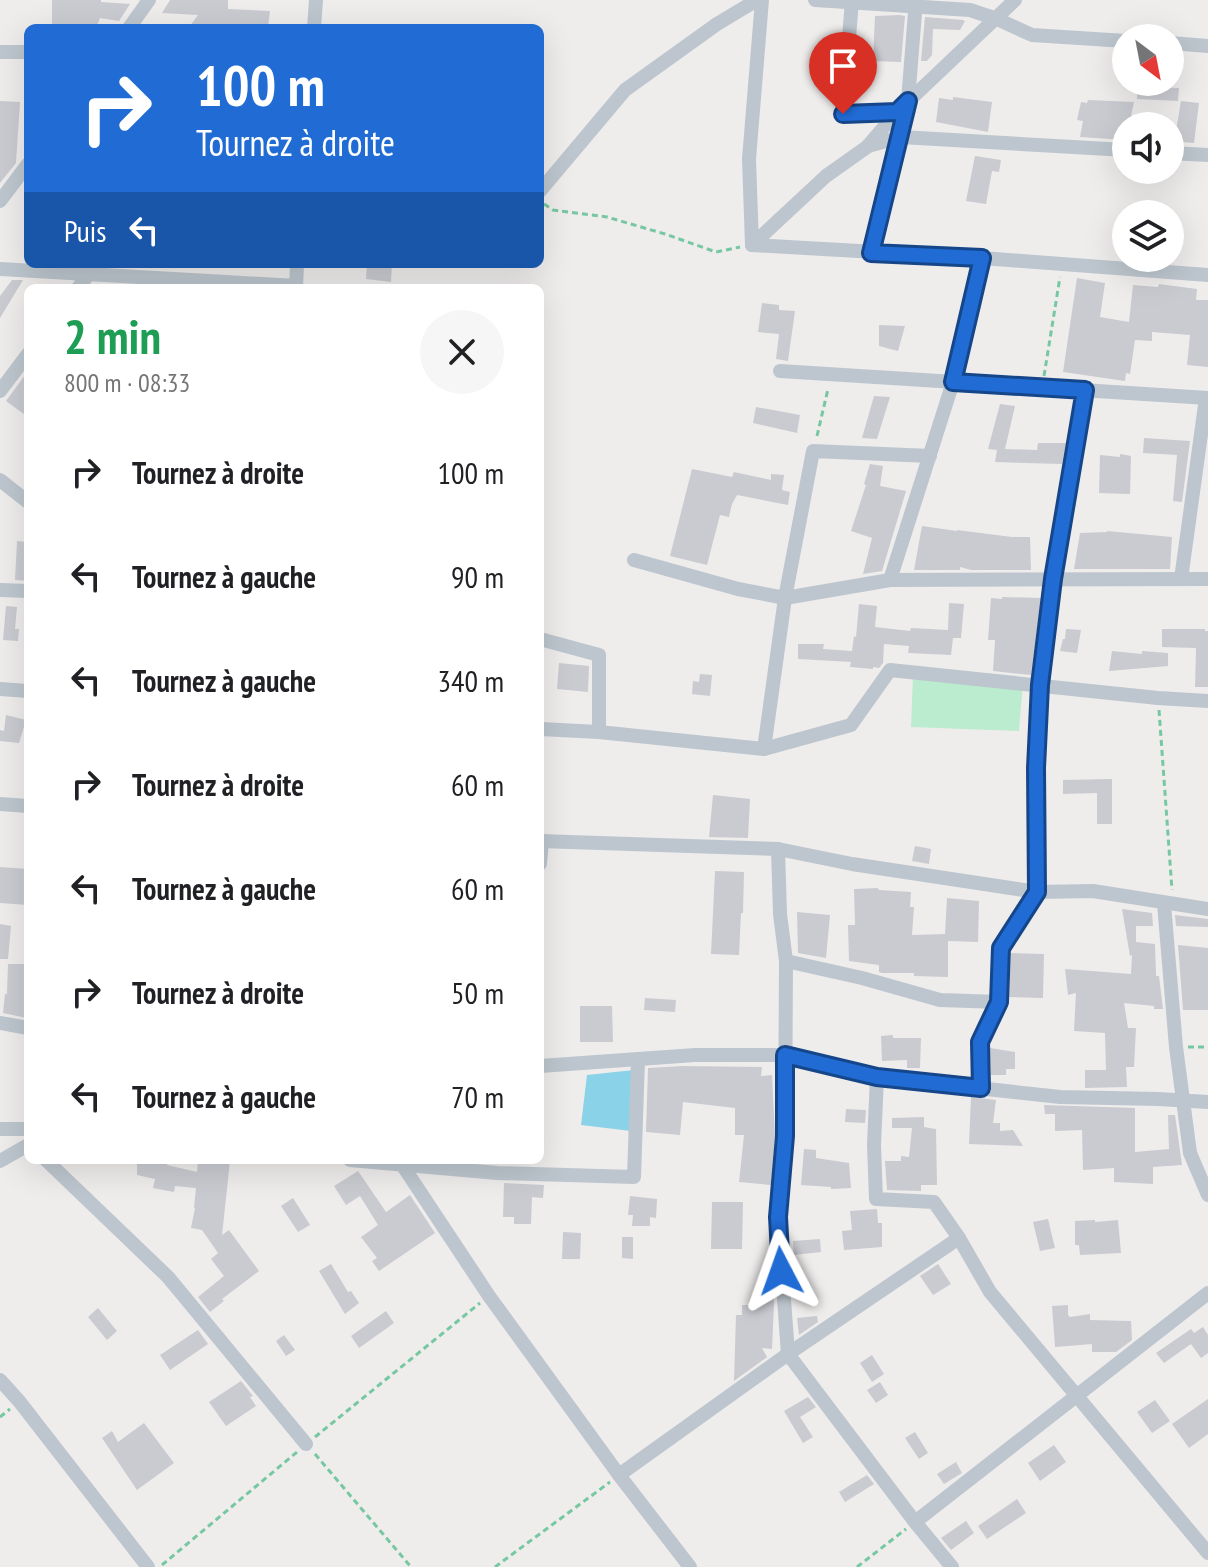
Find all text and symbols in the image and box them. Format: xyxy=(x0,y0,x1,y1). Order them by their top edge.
north arrow xyxy=(1112,24,1184,96)
map controls xyxy=(1112,24,1184,272)
pin xyxy=(809,32,877,114)
icon: arrive xyxy=(821,44,865,88)
text: 100 m xyxy=(196,49,325,121)
icon: right xyxy=(64,56,168,160)
button: sound xyxy=(1112,112,1184,184)
text: Tournez à droite xyxy=(196,119,395,166)
button: layers xyxy=(1112,200,1184,272)
icon: left xyxy=(122,208,166,252)
text: Puis xyxy=(64,211,106,250)
text: 2 min xyxy=(64,305,161,367)
button: close xyxy=(420,310,504,394)
text: 800 m · 08:33 xyxy=(64,366,190,399)
icon: right xyxy=(64,450,108,494)
text: Tournez à droite xyxy=(132,453,304,492)
text: 100 m xyxy=(438,453,504,492)
icon: left xyxy=(64,554,108,598)
text: Tournez à gauche xyxy=(132,557,316,596)
text: 90 m xyxy=(451,557,504,596)
icon: left xyxy=(64,658,108,702)
text: Tournez à gauche xyxy=(132,661,316,700)
text: 340 m xyxy=(438,661,504,700)
icon: right xyxy=(64,762,108,806)
text: Tournez à droite xyxy=(132,765,304,804)
text: 60 m xyxy=(451,765,504,804)
icon: left xyxy=(64,866,108,910)
text: Tournez à gauche xyxy=(132,869,316,908)
text: 60 m xyxy=(451,869,504,908)
icon: right xyxy=(64,970,108,1014)
text: Tournez à droite xyxy=(132,973,304,1012)
text: 50 m xyxy=(451,973,504,1012)
icon: left xyxy=(64,1074,108,1118)
text: Tournez à gauche xyxy=(132,1077,316,1116)
text: 70 m xyxy=(451,1077,504,1116)
position arrow xyxy=(739,1229,823,1313)

